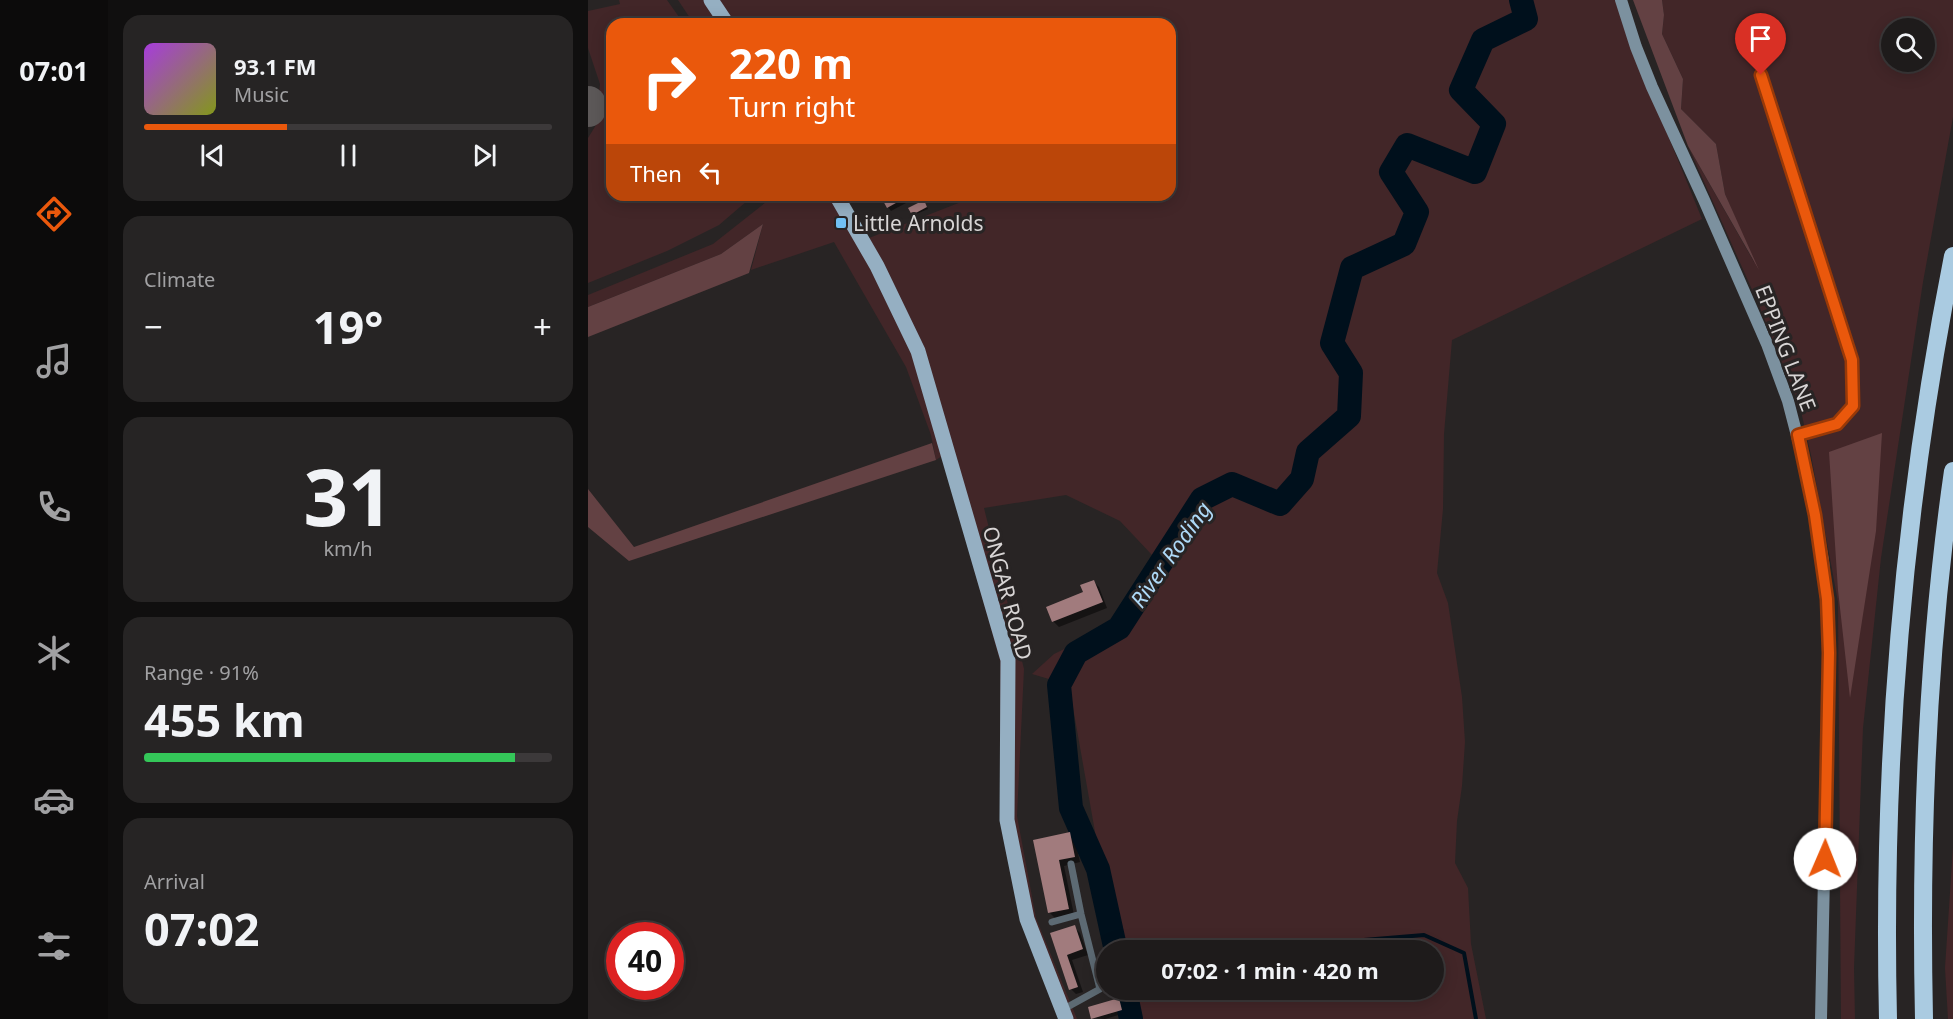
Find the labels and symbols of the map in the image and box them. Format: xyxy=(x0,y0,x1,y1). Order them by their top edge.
pin xyxy=(1735,13,1786,75)
place label: Little Arnolds xyxy=(853,209,983,237)
marker: Little Arnolds xyxy=(834,216,848,230)
street label: EPPING LANE xyxy=(1749,281,1823,415)
water label: River Roding xyxy=(1122,495,1218,613)
street label: ONGAR ROAD xyxy=(977,523,1039,663)
position arrow xyxy=(1793,827,1857,891)
speed limit sign: 40 xyxy=(606,922,684,1000)

